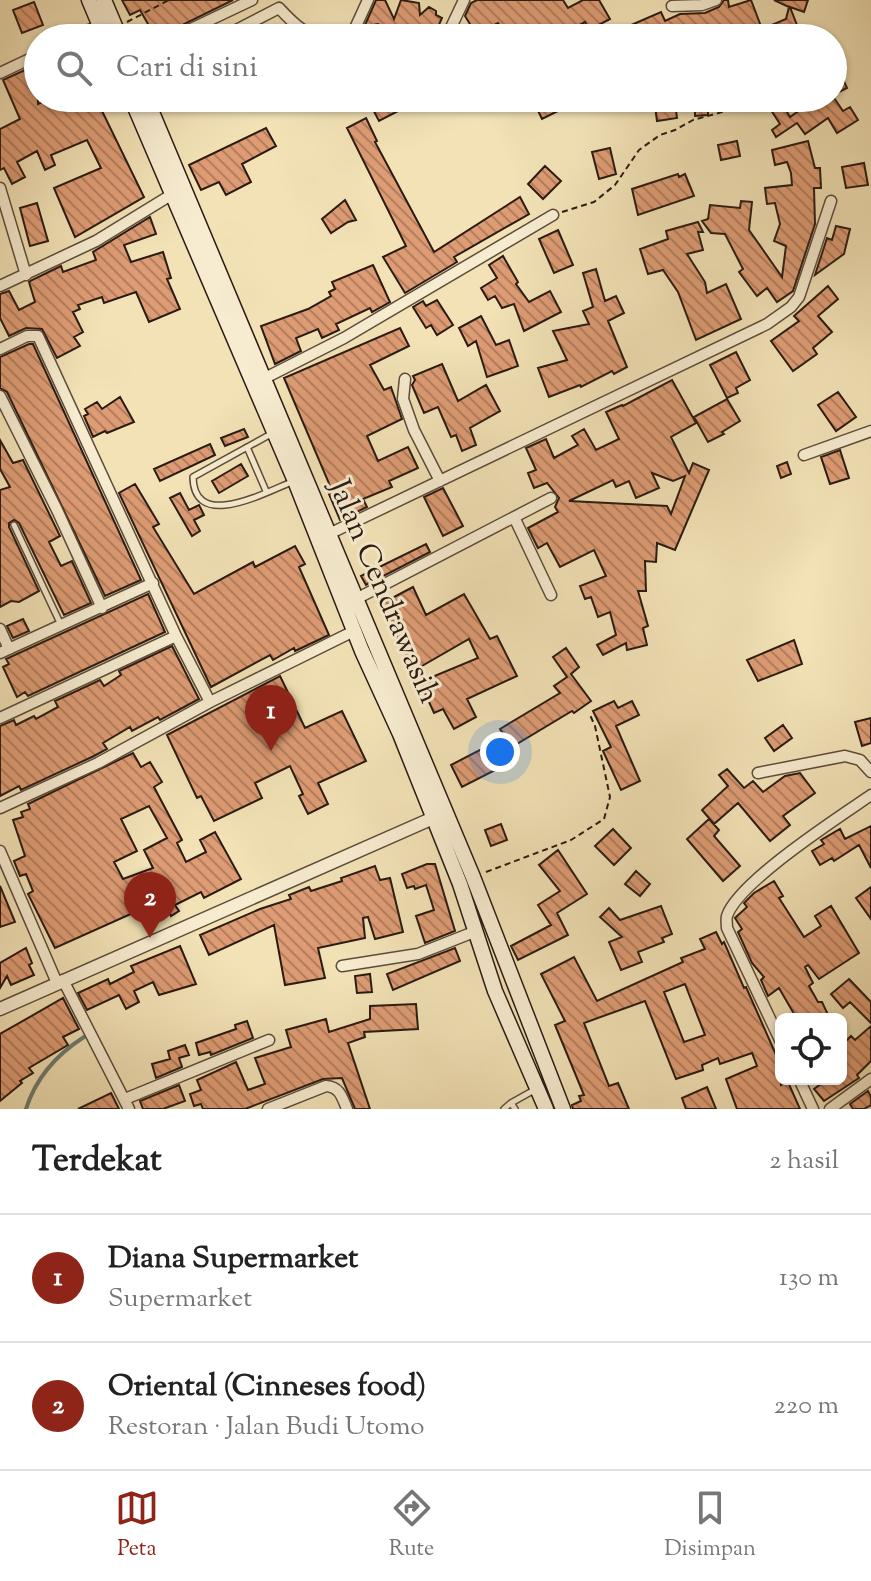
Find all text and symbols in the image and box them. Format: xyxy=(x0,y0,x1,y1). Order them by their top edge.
search box xyxy=(24,24,847,112)
icon: search xyxy=(52,46,96,90)
text: Cari di sini xyxy=(116,47,258,90)
street label: Jalan Cendrawasih xyxy=(316,472,450,711)
pin: 1 xyxy=(245,685,297,751)
your location xyxy=(480,732,520,772)
pin: 2 xyxy=(124,872,176,938)
map controls xyxy=(775,1013,847,1085)
button: locate xyxy=(775,1013,847,1085)
text: Terdekat xyxy=(32,1137,162,1186)
text: 2 hasil xyxy=(769,1143,839,1180)
text: Diana Supermarket xyxy=(108,1238,358,1281)
text: 1 xyxy=(54,1260,62,1297)
text: 130 m xyxy=(779,1260,839,1297)
text: Supermarket xyxy=(108,1281,252,1318)
text: Oriental (Cinneses food) xyxy=(108,1366,426,1409)
text: 2 xyxy=(52,1388,64,1425)
text: 220 m xyxy=(774,1388,839,1425)
text: Restoran · Jalan Budi Utomo xyxy=(108,1409,425,1446)
tab: Peta xyxy=(115,1486,159,1566)
tab: Rute xyxy=(389,1486,434,1566)
tab: Disimpan xyxy=(664,1486,756,1566)

